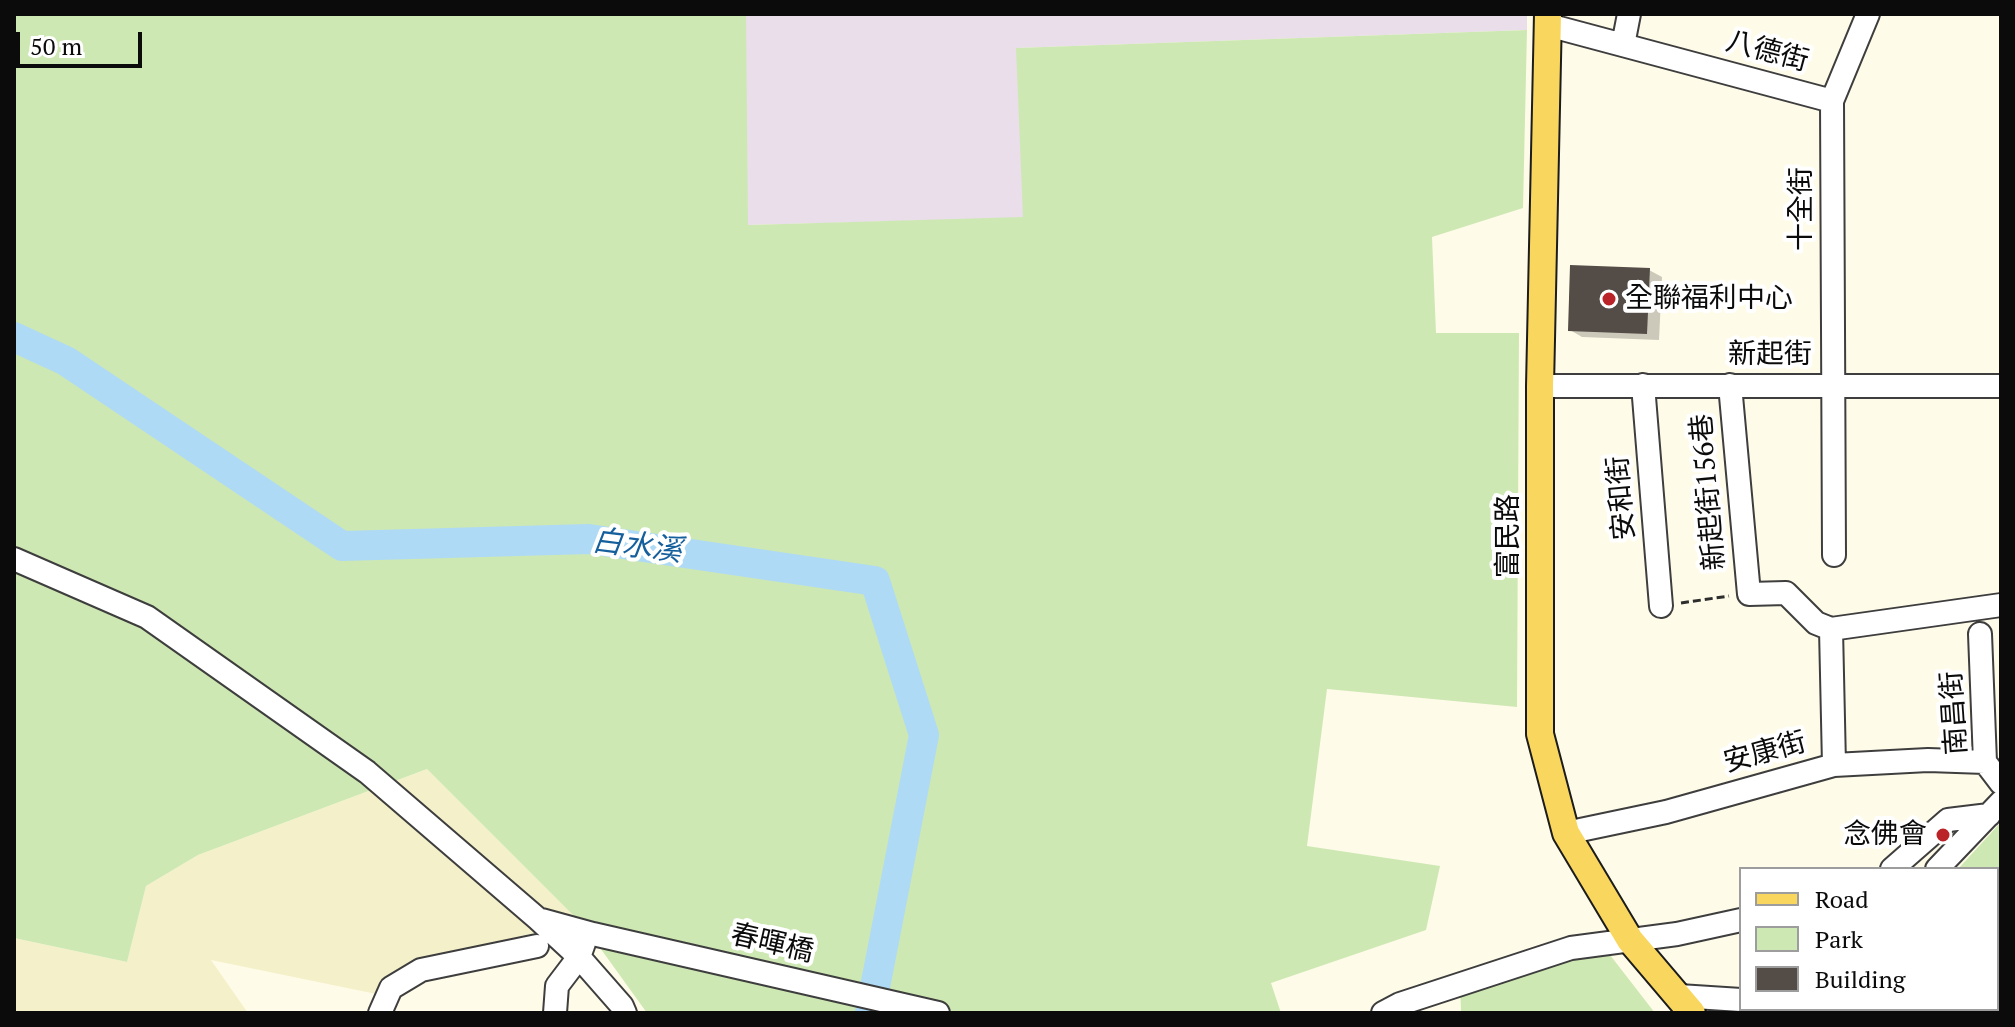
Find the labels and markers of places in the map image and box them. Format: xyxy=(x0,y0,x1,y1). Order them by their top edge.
place label: 全聯福利中心 xyxy=(1625,282,1793,316)
marker: 全聯福利中心 xyxy=(1600,290,1618,308)
place label: 念佛會 xyxy=(1843,818,1927,852)
marker: 念佛會 xyxy=(1934,826,1952,844)

